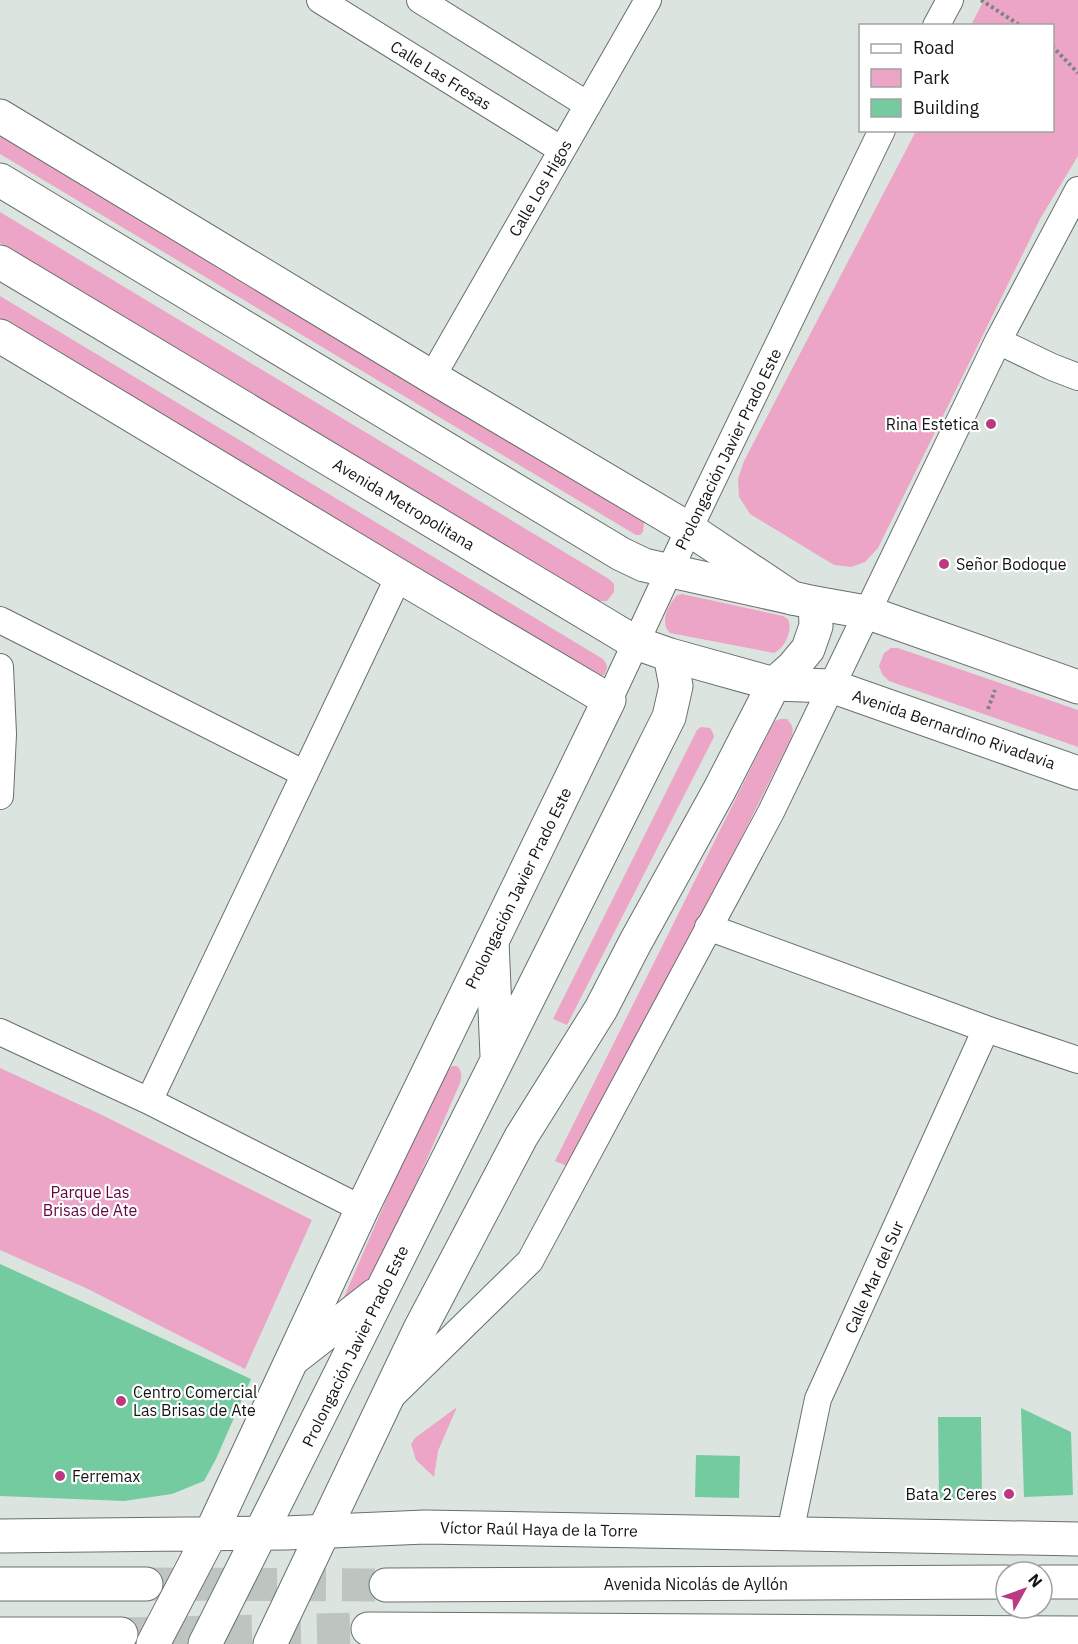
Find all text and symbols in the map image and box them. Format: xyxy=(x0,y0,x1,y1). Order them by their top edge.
legend xyxy=(859,24,1054,132)
street label: Calle Las Fresas xyxy=(387,36,495,114)
text: Road xyxy=(913,36,954,59)
text: Park xyxy=(913,66,950,89)
text: Building xyxy=(913,96,980,119)
street label: Calle Los Higos xyxy=(504,136,576,240)
street label: Prolongación Javier Prado Este xyxy=(670,345,786,553)
place label: Rina Estetica xyxy=(886,414,979,434)
marker: Rina Estetica xyxy=(984,417,998,431)
street label: Avenida Metropolitana xyxy=(330,454,479,554)
place label: Señor Bodoque xyxy=(956,554,1067,574)
marker: Señor Bodoque xyxy=(937,557,951,571)
street label: Avenida Bernardino Rivadavia xyxy=(850,685,1059,773)
street label: Prolongación Javier Prado Este xyxy=(460,784,576,992)
park label: Parque Las Brisas de Ate xyxy=(43,1182,138,1220)
street label: Calle Mar del Sur xyxy=(840,1217,908,1336)
street label: Prolongación Javier Prado Este xyxy=(297,1242,413,1450)
place label: Centro Comercial Las Brisas de Ate xyxy=(133,1382,257,1420)
marker: Centro Comercial Las Brisas de Ate xyxy=(114,1394,128,1408)
place label: Ferremax xyxy=(72,1466,140,1486)
marker: Ferremax xyxy=(53,1469,67,1483)
place label: Bata 2 Ceres xyxy=(906,1484,997,1504)
marker: Bata 2 Ceres xyxy=(1002,1487,1016,1501)
street label: Víctor Raúl Haya de la Torre xyxy=(440,1517,638,1541)
north arrow xyxy=(994,1560,1054,1620)
text: N xyxy=(1024,1569,1047,1591)
street label: Avenida Nicolás de Ayllón xyxy=(604,1574,788,1594)

